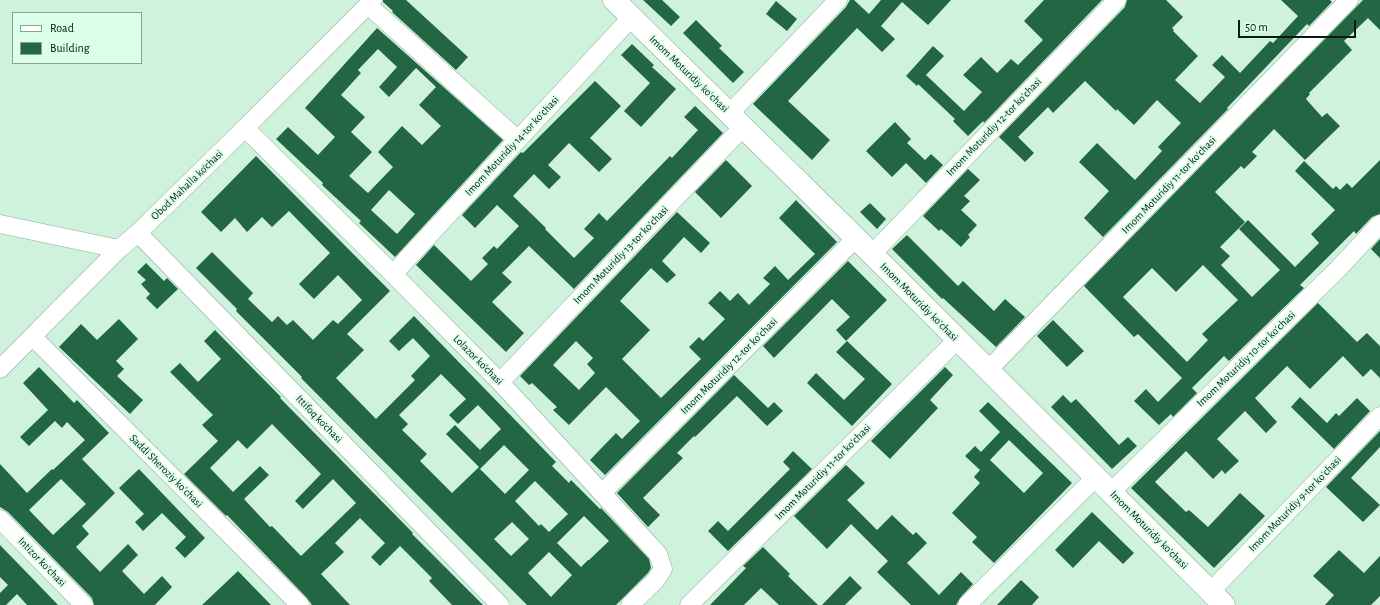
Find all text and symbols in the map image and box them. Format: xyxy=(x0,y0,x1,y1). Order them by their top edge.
legend xyxy=(12,12,142,64)
scale bar xyxy=(1240,12,1358,38)
text: 50 m xyxy=(1245,21,1268,33)
text: Road xyxy=(50,22,74,34)
street label: Imom Moturidiy koʻchasi xyxy=(647,33,731,115)
text: Building xyxy=(50,42,90,54)
street label: Imom Moturidiy 12-tor koʻchasi xyxy=(944,75,1044,179)
street label: Imom Moturidiy 14-tor koʻchasi xyxy=(462,93,562,199)
street label: Imom Moturidiy 11-tor koʻchasi xyxy=(1119,134,1219,236)
street label: Obod Mahalla ko‘chasi xyxy=(148,147,226,223)
street label: Imom Moturidiy 13-tor koʻchasi xyxy=(571,203,671,307)
street label: Imom Moturidiy koʻchasi xyxy=(877,260,961,344)
street label: Imom Moturidiy 10-tor koʻchasi xyxy=(1194,308,1298,410)
street label: Imom Moturidiy 12-tor koʻchasi xyxy=(678,315,780,417)
street label: Lolazor ko‘chasi xyxy=(450,332,506,388)
street label: Ittifoq ko‘chasi xyxy=(293,392,345,446)
street label: Imom Moturidiy 11-tor koʻchasi xyxy=(772,421,874,523)
street label: Saddi Sheroziy koʻchasi xyxy=(127,432,205,510)
street label: Imom Moturidiy 9-tor koʻchasi xyxy=(1246,453,1344,555)
street label: Imom Moturidiy koʻchasi xyxy=(1107,488,1191,572)
street label: Intizor koʻchasi xyxy=(15,535,69,589)

